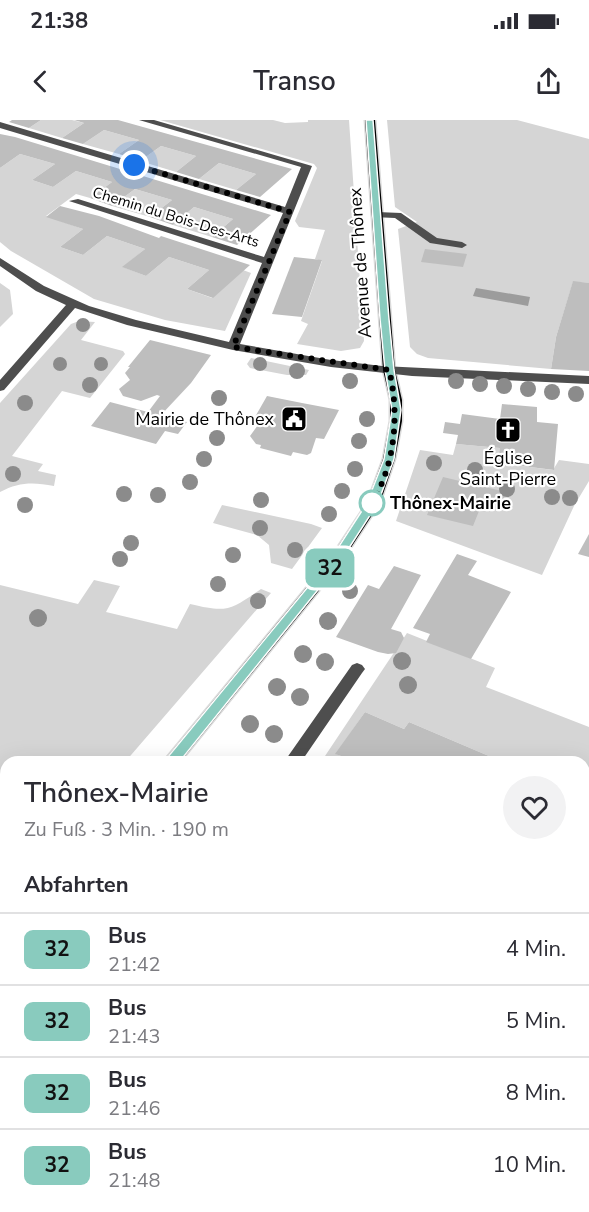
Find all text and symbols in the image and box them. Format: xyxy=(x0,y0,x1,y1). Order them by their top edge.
text: 21:38 xyxy=(30,6,88,36)
text: Transo xyxy=(253,63,336,100)
icon: back xyxy=(24,65,57,98)
icon: share xyxy=(532,65,565,98)
your location xyxy=(119,150,149,180)
street label: Chemin du Bois-Des-Arts xyxy=(90,182,262,252)
street label: Avenue de Thônex xyxy=(343,186,377,339)
public building icon: Mairie de Thônex xyxy=(279,404,309,434)
place label: Mairie de Thônex xyxy=(135,407,275,431)
church icon: Église Saint-Pierre xyxy=(493,415,523,445)
place label: Église Saint-Pierre xyxy=(460,446,556,491)
marker: Thônex-Mairie xyxy=(359,490,385,516)
place label: Thônex-Mairie xyxy=(390,491,511,515)
line badge: 32 xyxy=(303,548,357,588)
text: 32 xyxy=(317,554,343,582)
text: Thônex-Mairie xyxy=(24,774,209,812)
button: heart xyxy=(503,776,566,839)
text: Zu Fuß · 3 Min. · 190 m xyxy=(24,816,229,843)
text: Abfahrten xyxy=(24,870,129,900)
text: Bus xyxy=(108,921,147,951)
text: 4 Min. xyxy=(506,934,566,964)
text: 32 xyxy=(44,935,70,963)
text: 21:42 xyxy=(108,951,161,978)
text: Bus xyxy=(108,993,147,1023)
text: 5 Min. xyxy=(506,1006,566,1036)
text: 32 xyxy=(44,1007,70,1035)
text: 21:43 xyxy=(108,1023,161,1050)
text: Bus xyxy=(108,1065,147,1095)
text: 8 Min. xyxy=(506,1078,566,1108)
text: 32 xyxy=(44,1079,70,1107)
text: 21:46 xyxy=(108,1095,161,1122)
text: Bus xyxy=(108,1137,147,1167)
text: 10 Min. xyxy=(493,1150,566,1180)
text: 32 xyxy=(44,1151,70,1179)
text: 21:48 xyxy=(108,1167,161,1194)

